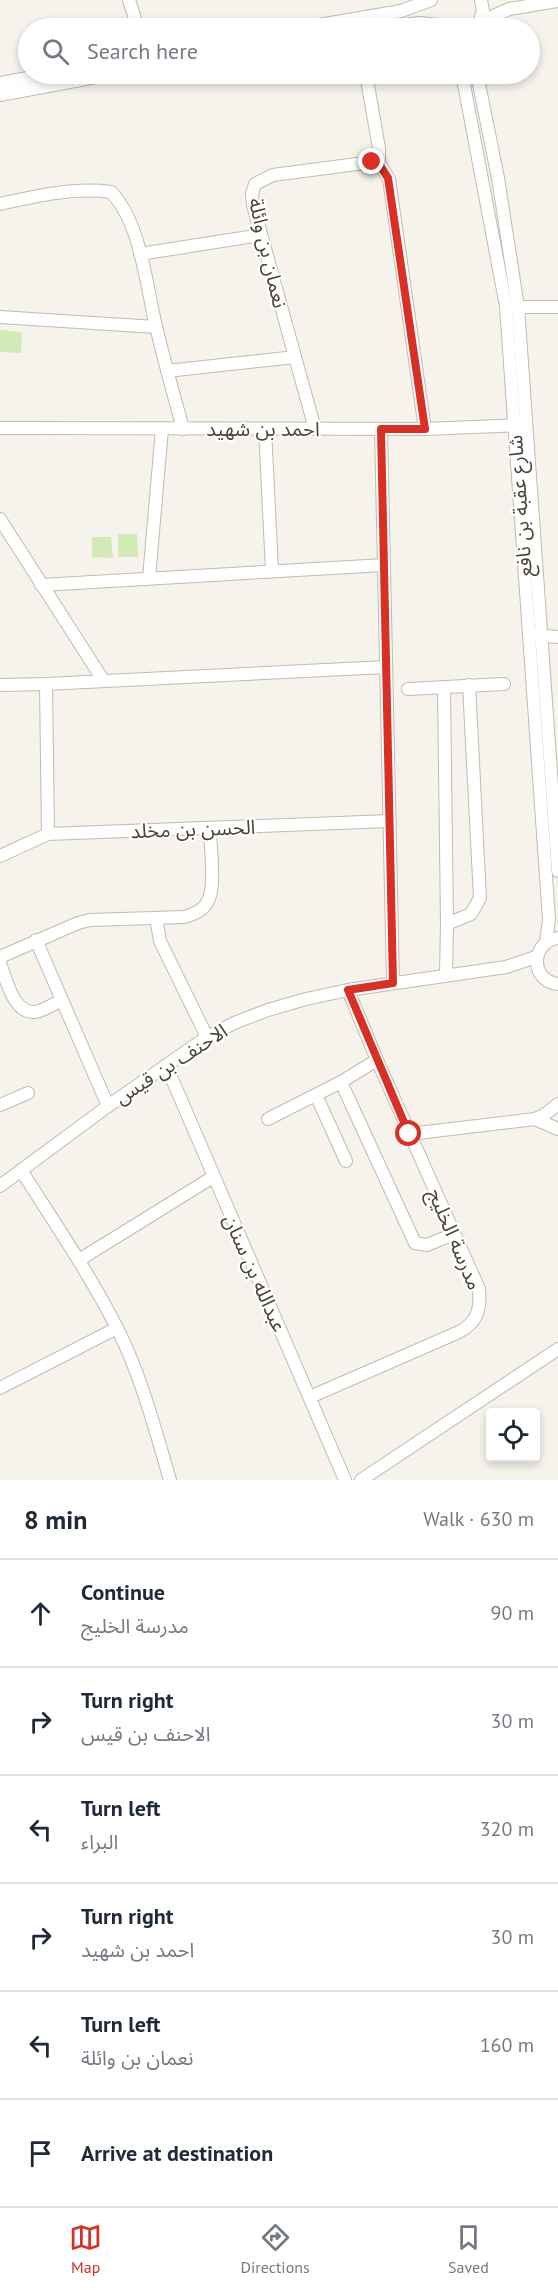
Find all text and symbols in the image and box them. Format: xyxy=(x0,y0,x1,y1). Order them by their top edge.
search box xyxy=(18,18,540,84)
icon: search xyxy=(39,35,72,68)
text: Search here xyxy=(87,37,198,65)
route end xyxy=(358,148,384,174)
street label: نعمان بن وائلة xyxy=(243,195,293,311)
street label: احمد بن شهيد xyxy=(206,416,320,442)
street label: شارع عقبة بن نافع xyxy=(502,434,540,578)
street label: الحسن بن مخلد xyxy=(130,814,256,844)
street label: الاحنف بن قيس xyxy=(110,1018,232,1110)
route start xyxy=(395,1120,421,1146)
street label: مدرسة الخليج xyxy=(420,1184,488,1294)
street label: عبدالله بن سنان xyxy=(218,1210,292,1336)
map controls xyxy=(486,1408,540,1462)
button: locate xyxy=(486,1408,540,1462)
text: 8 min xyxy=(24,1503,87,1536)
text: Walk · 630 m xyxy=(423,1506,534,1532)
text: Continue xyxy=(81,1578,165,1606)
icon: ahead xyxy=(24,1597,57,1630)
text: 90 m xyxy=(491,1600,534,1626)
text: مدرسة الخليج xyxy=(81,1613,189,1639)
text: Turn right xyxy=(81,1686,173,1714)
icon: right xyxy=(24,1705,57,1738)
text: 30 m xyxy=(491,1708,534,1734)
text: الاحنف بن قيس xyxy=(81,1721,210,1747)
text: Turn left xyxy=(81,1794,161,1822)
icon: left xyxy=(24,1813,57,1846)
text: 320 m xyxy=(480,1816,534,1842)
text: البراء xyxy=(81,1829,118,1855)
text: Turn right xyxy=(81,1902,173,1930)
icon: right xyxy=(24,1921,57,1954)
text: 30 m xyxy=(491,1924,534,1950)
text: احمد بن شهيد xyxy=(81,1937,194,1963)
text: Turn left xyxy=(81,2010,161,2038)
icon: left xyxy=(24,2029,57,2062)
text: 160 m xyxy=(480,2032,534,2058)
text: نعمان بن وائلة xyxy=(81,2045,193,2071)
icon: arrive xyxy=(24,2137,57,2170)
text: Arrive at destination xyxy=(81,2139,273,2167)
tab: Map xyxy=(69,2221,102,2277)
tab: Directions xyxy=(241,2221,310,2277)
tab: Saved xyxy=(448,2221,489,2277)

